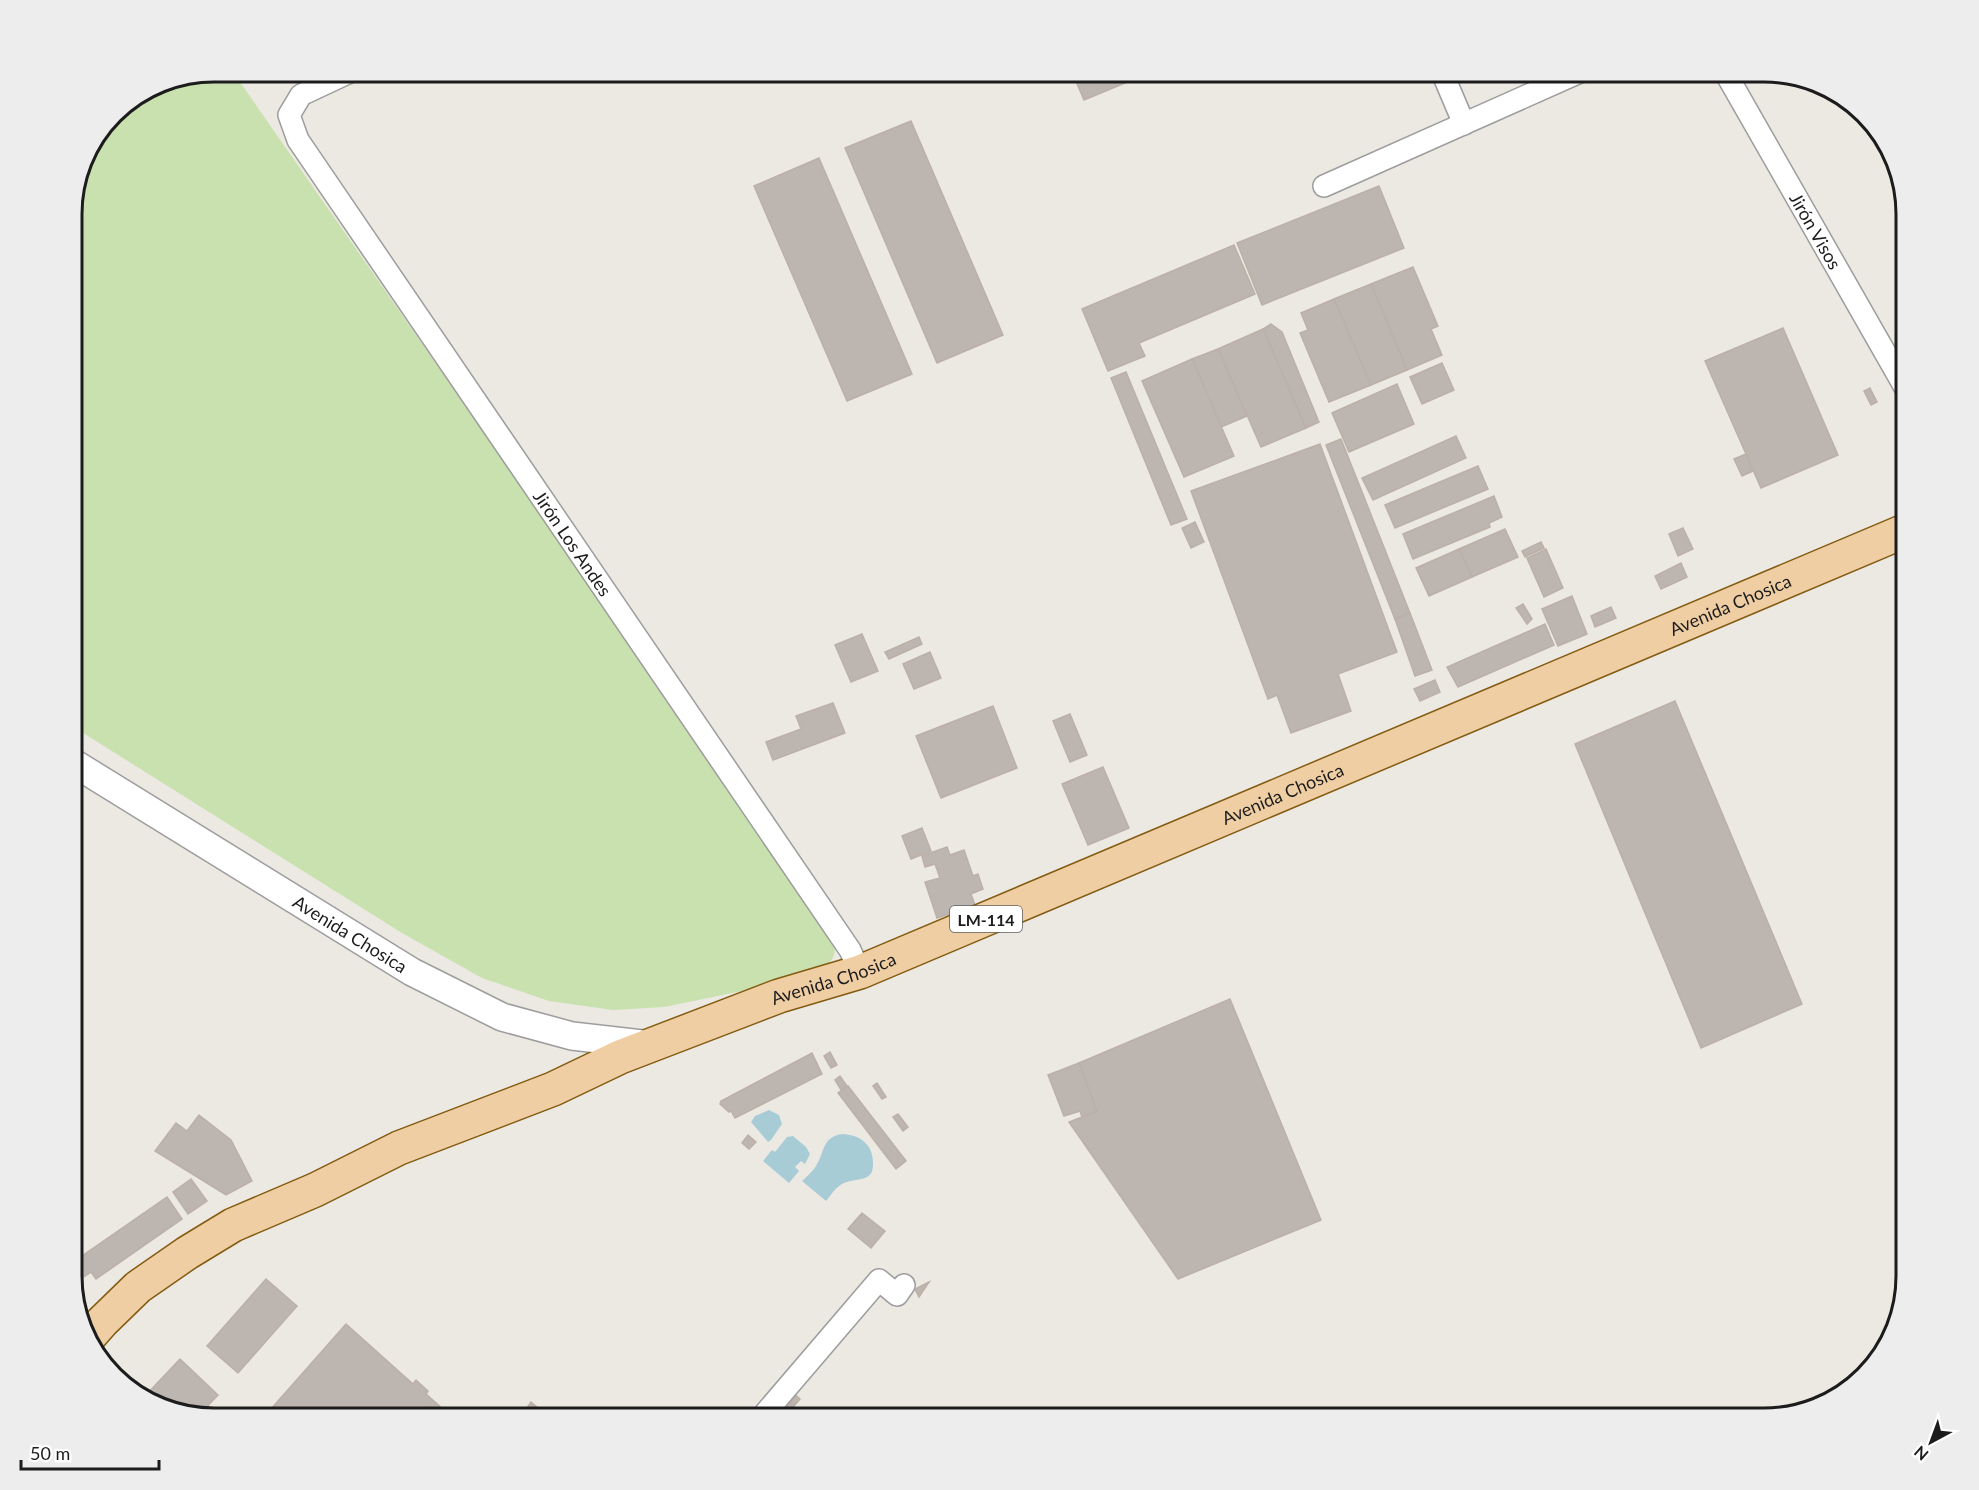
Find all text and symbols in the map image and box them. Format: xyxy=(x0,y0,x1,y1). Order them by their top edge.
street label: Jirón Visos xyxy=(1785,189,1846,273)
street label: Jirón Los Andes xyxy=(529,486,617,600)
street label: Avenida Chosica xyxy=(1666,569,1794,640)
street label: Avenida Chosica xyxy=(1218,758,1347,829)
street label: Avenida Chosica xyxy=(289,890,411,977)
road number: LM-114 xyxy=(950,906,1022,932)
street label: Avenida Chosica xyxy=(768,947,899,1009)
north arrow xyxy=(1901,1412,1961,1472)
scale bar xyxy=(21,1433,159,1471)
text: 50 m xyxy=(30,1442,70,1464)
text: N xyxy=(1910,1442,1932,1465)

